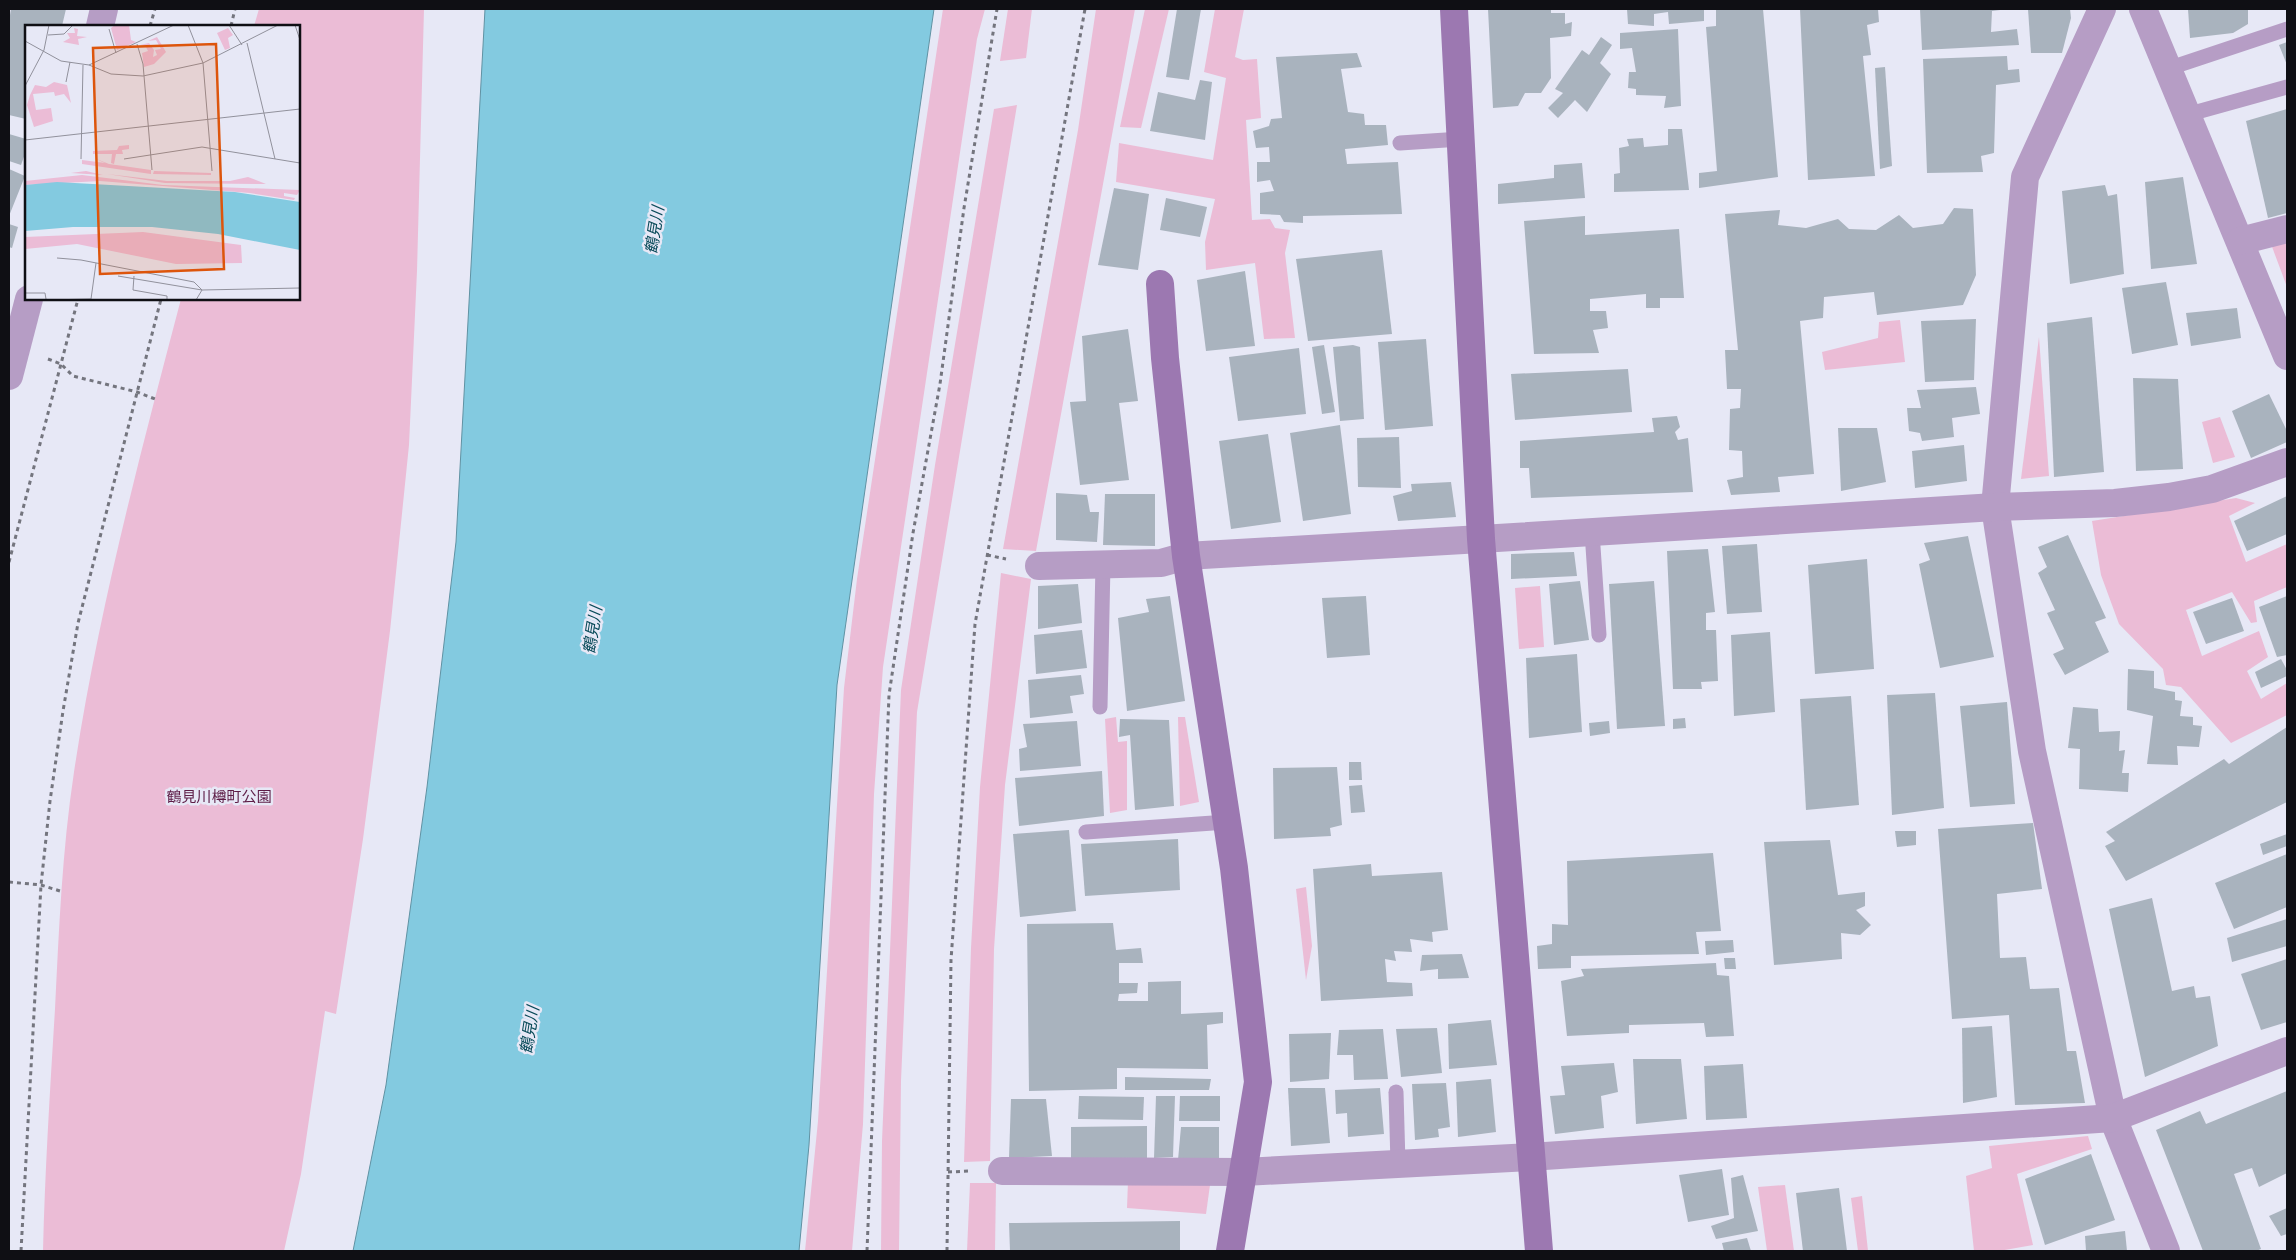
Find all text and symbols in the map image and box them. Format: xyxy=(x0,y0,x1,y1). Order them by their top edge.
inset map xyxy=(25,25,300,300)
water label: 鶴見川 xyxy=(641,203,669,255)
water label: 鶴見川 xyxy=(579,603,607,655)
park label: 鶴見川樽町公園 xyxy=(166,788,272,806)
water label: 鶴見川 xyxy=(516,1003,544,1055)

